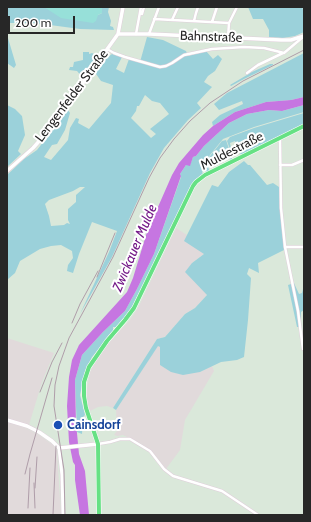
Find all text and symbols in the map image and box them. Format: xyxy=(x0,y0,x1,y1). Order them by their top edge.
scale bar xyxy=(10,8,77,34)
text: 200 m xyxy=(15,15,51,30)
street label: Bahnstraße xyxy=(180,28,242,46)
street label: Lengenfelder Straße xyxy=(32,47,112,145)
street label: Muldestraße xyxy=(198,129,266,173)
water label: Zwickauer Mulde xyxy=(109,202,161,294)
place label: Cainsdorf xyxy=(67,417,121,433)
marker: Cainsdorf xyxy=(52,419,64,431)

